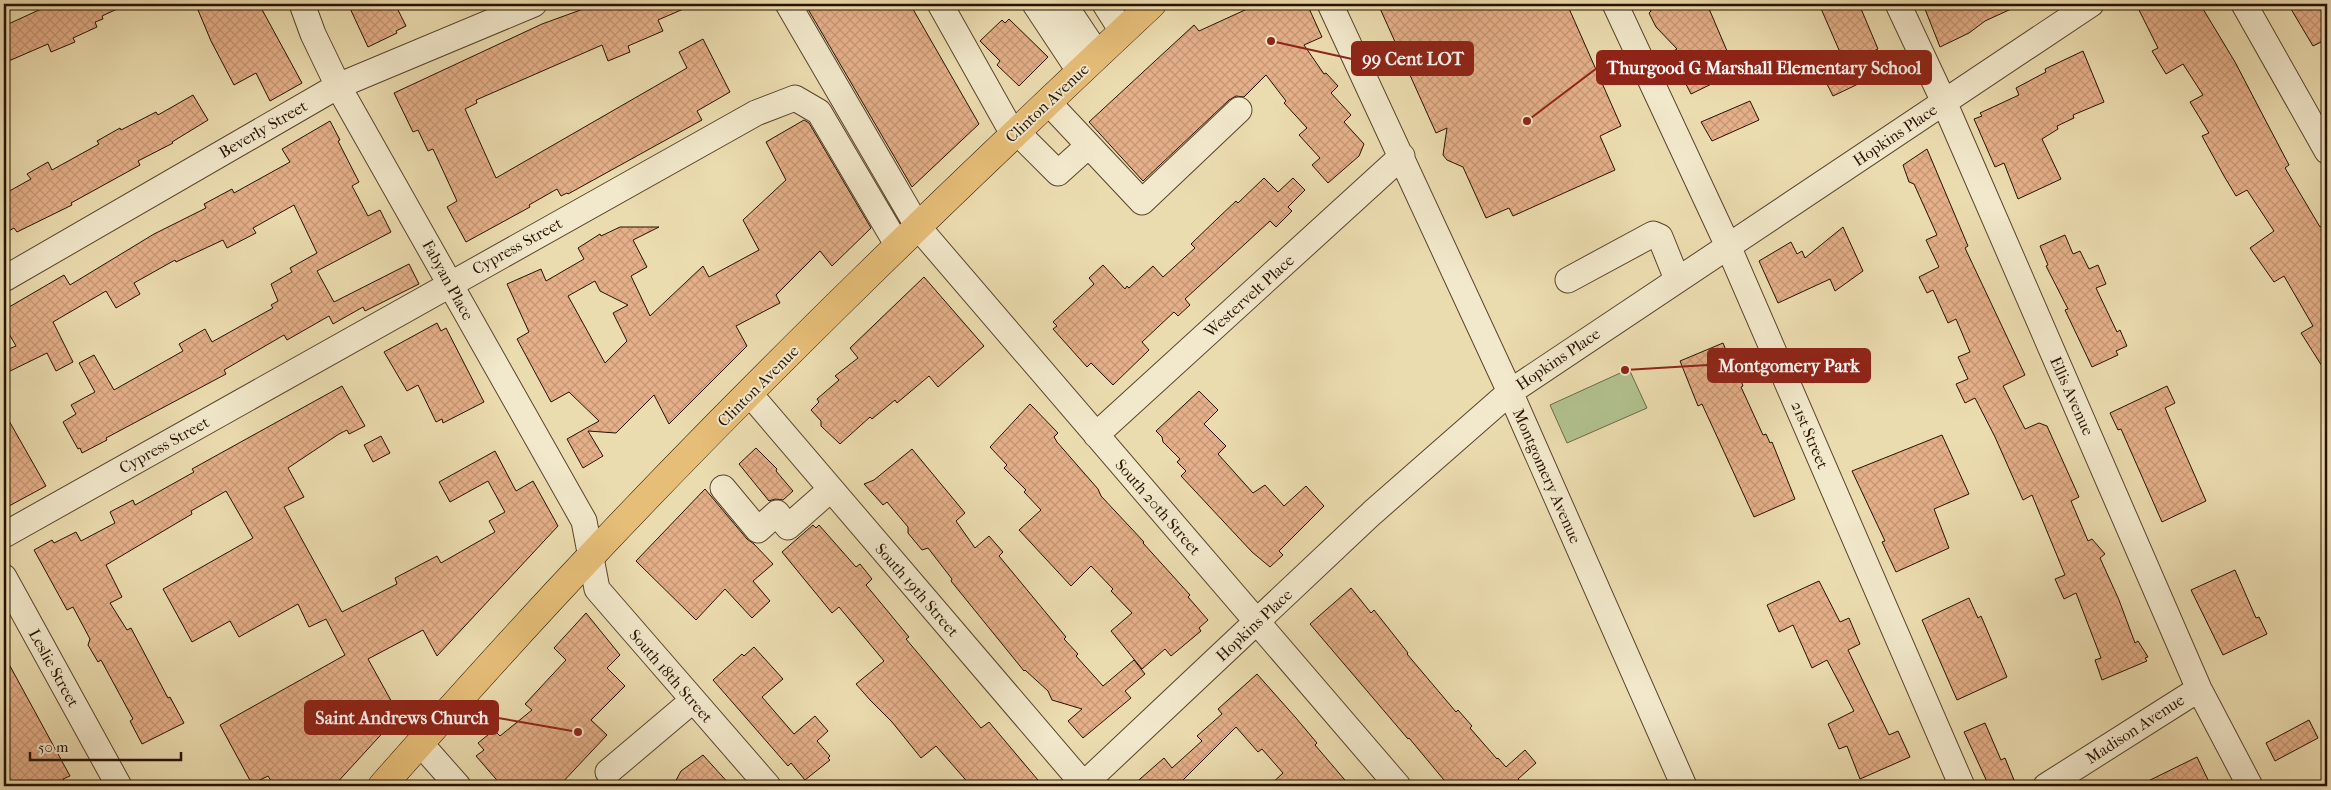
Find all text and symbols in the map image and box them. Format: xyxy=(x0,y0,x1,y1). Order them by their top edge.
callout: 99 Cent LOT xyxy=(1352,42,1473,75)
text: 99 Cent LOT xyxy=(1361,49,1465,70)
callout: Thurgood G Marshall Elementary School xyxy=(1597,51,1931,84)
text: Thurgood G Marshall Elementary School xyxy=(1606,58,1922,79)
street label: Clinton Avenue xyxy=(1001,59,1093,146)
street label: Beverly Street xyxy=(215,96,311,162)
street label: Hopkins Place xyxy=(1849,100,1941,170)
street label: Cypress Street xyxy=(469,213,566,279)
street label: Fabyan Place xyxy=(418,237,478,323)
street label: Westervelt Place xyxy=(1199,251,1298,342)
street label: Hopkins Place xyxy=(1512,324,1604,394)
street label: Clinton Avenue xyxy=(713,341,803,431)
callout: Montgomery Park xyxy=(1708,349,1870,382)
street label: Ellis Avenue xyxy=(2046,354,2098,438)
text: Montgomery Park xyxy=(1717,356,1860,377)
street label: 21st Street xyxy=(1787,399,1833,472)
street label: Montgomery Avenue xyxy=(1509,406,1585,546)
street label: Cypress Street xyxy=(116,412,213,478)
street label: South 20th Street xyxy=(1111,455,1205,559)
street label: South 19th Street xyxy=(871,539,963,641)
street label: Hopkins Place xyxy=(1212,585,1296,665)
street label: South 18th Street xyxy=(625,625,717,727)
street label: Leslie Street xyxy=(25,626,83,711)
street label: Madison Avenue xyxy=(2082,690,2188,768)
callout: Saint Andrews Church xyxy=(305,701,498,734)
text: Saint Andrews Church xyxy=(315,708,490,729)
scale bar xyxy=(30,730,181,762)
text: 50 m xyxy=(38,738,69,756)

